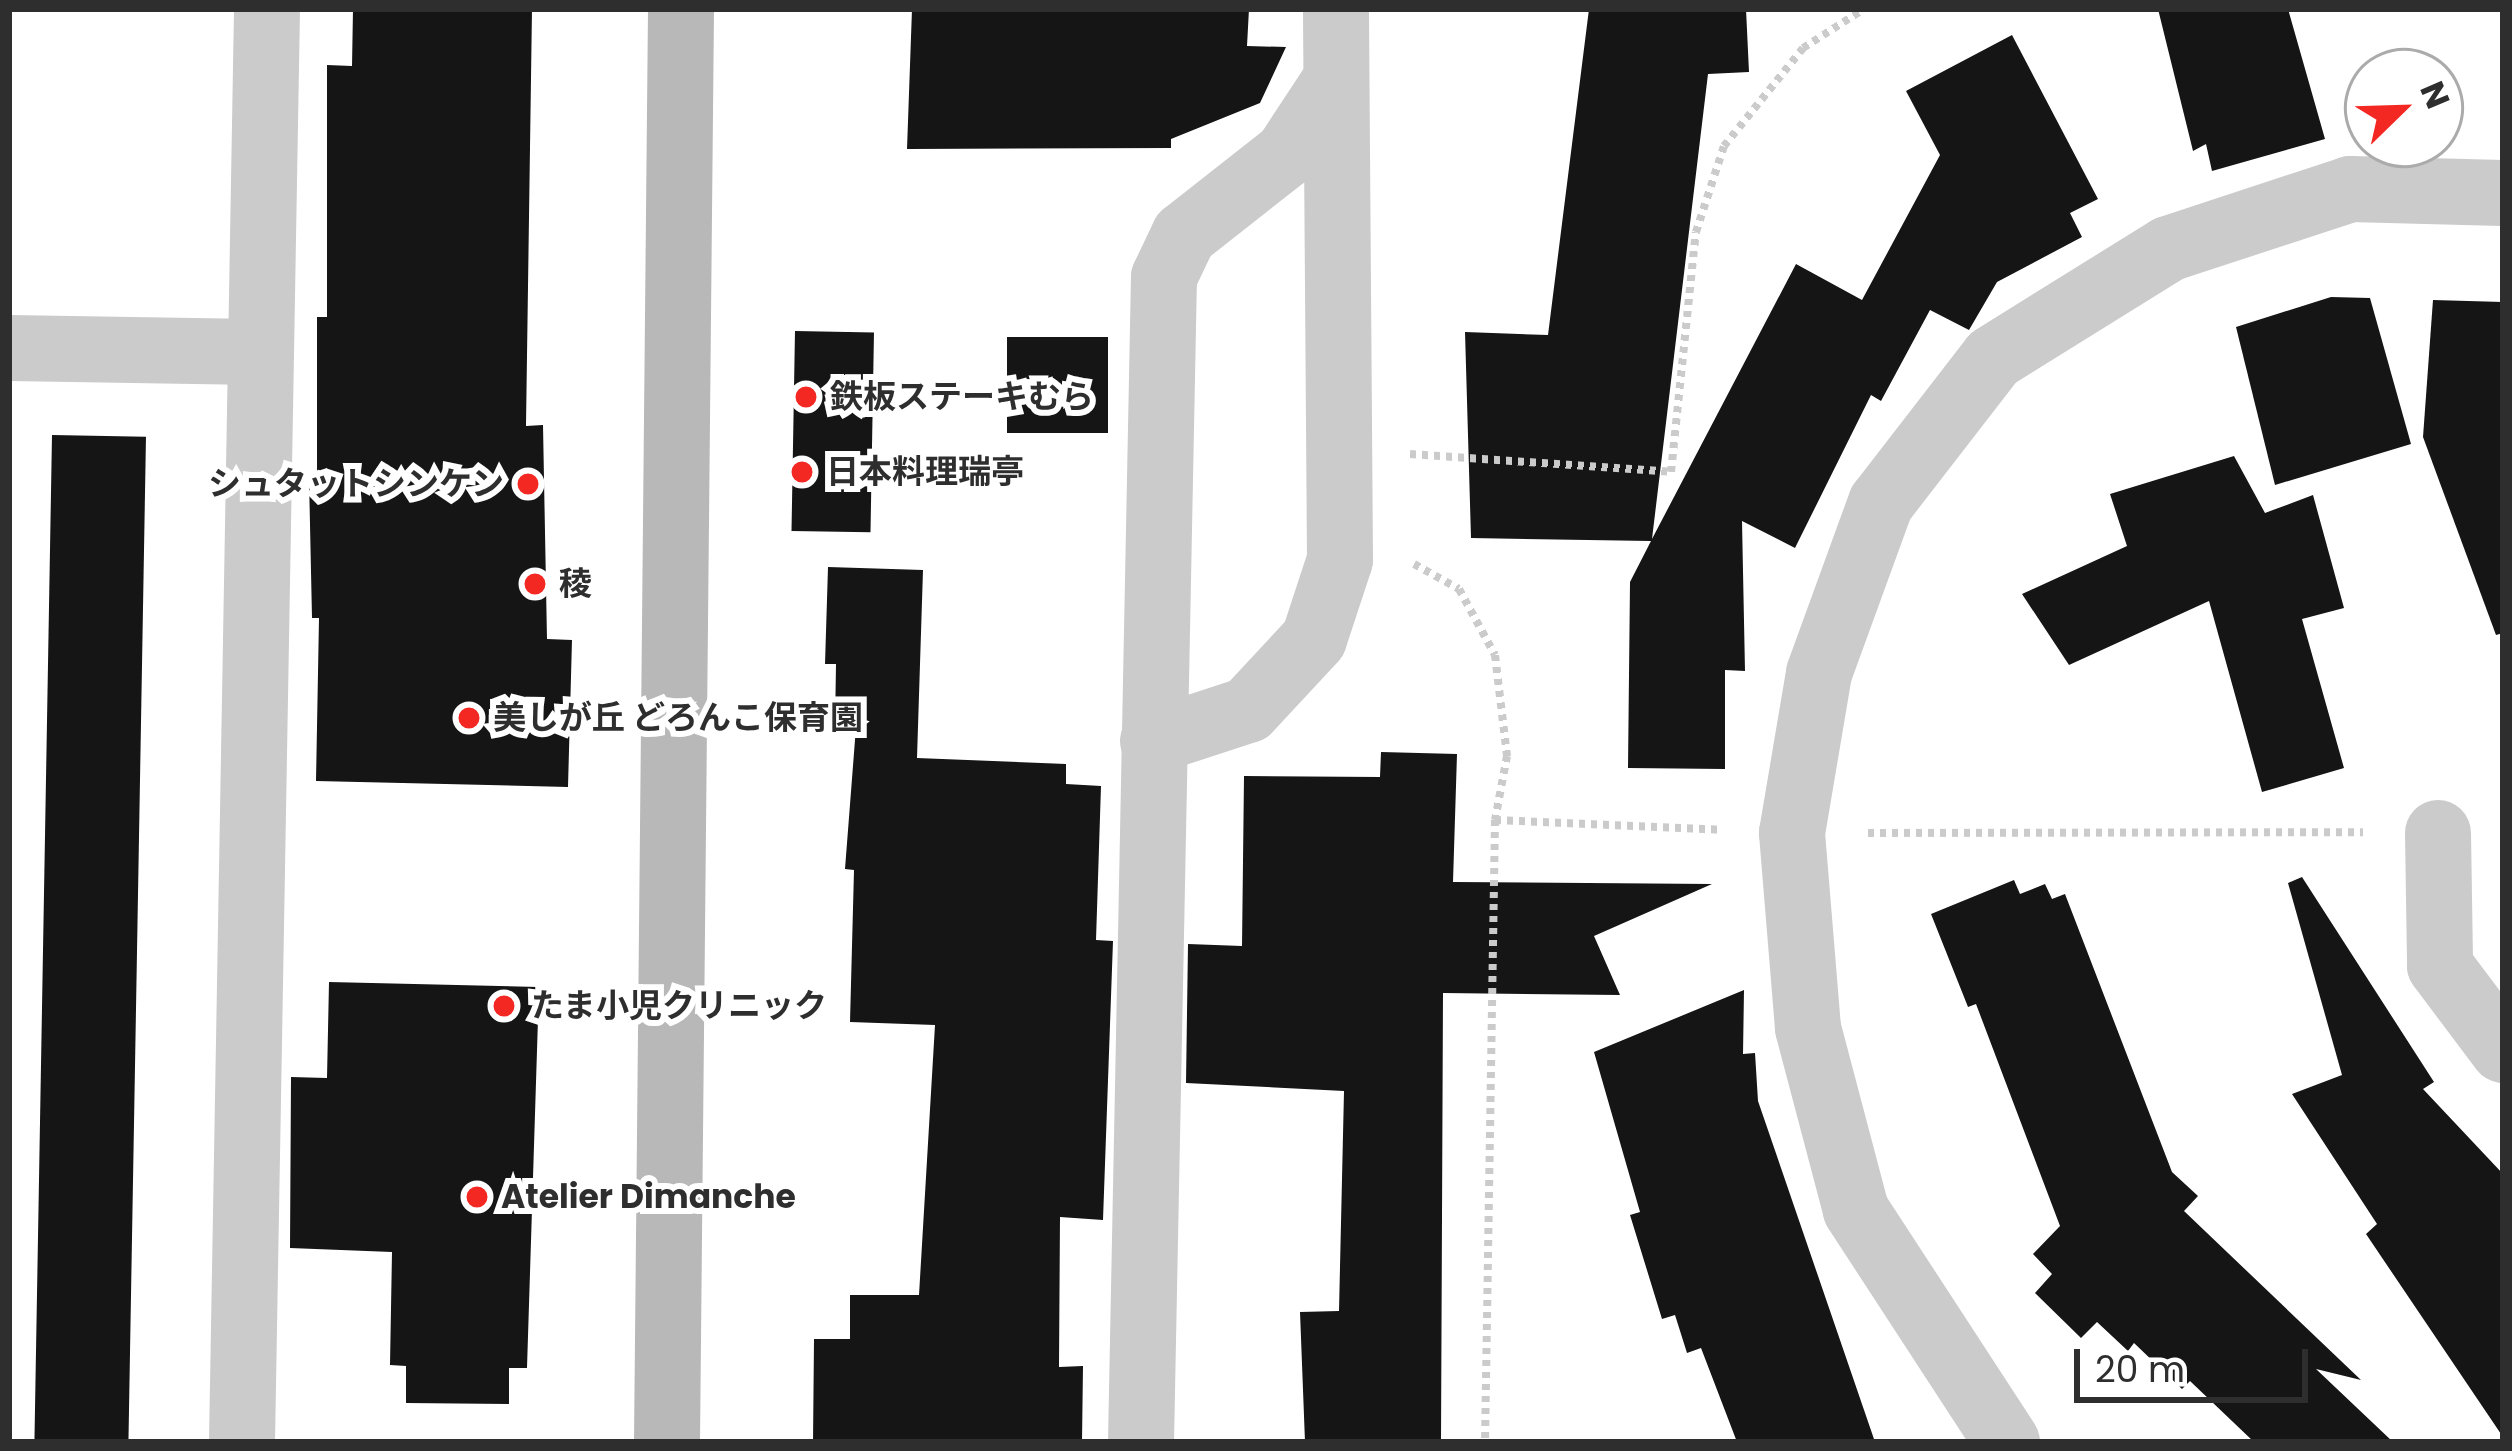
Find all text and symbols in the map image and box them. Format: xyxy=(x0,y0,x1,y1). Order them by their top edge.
north arrow xyxy=(2344,48,2464,168)
text: N xyxy=(2408,74,2461,116)
place label: 鉄板ステーキむら xyxy=(830,377,1094,417)
marker: 鉄板ステーキむら xyxy=(793,384,819,410)
place label: 日本料理瑞亭 xyxy=(826,452,1024,492)
marker: 日本料理瑞亭 xyxy=(789,459,815,485)
place label: シュタットシンケン xyxy=(207,464,504,504)
marker: シュタットシンケン xyxy=(515,471,541,497)
place label: 稜 xyxy=(559,564,592,604)
marker: 稜 xyxy=(522,571,548,597)
place label: 美しが丘 どろんこ保育園 xyxy=(493,698,863,738)
marker: 美しが丘 どろんこ保育園 xyxy=(456,705,482,731)
place label: たま小児クリニック xyxy=(531,986,828,1026)
marker: たま小児クリニック xyxy=(488,990,520,1022)
place label: Atelier Dimanche xyxy=(501,1177,796,1217)
marker: Atelier Dimanche xyxy=(464,1184,490,1210)
scale bar xyxy=(2080,1325,2314,1399)
text: 20 m xyxy=(2095,1344,2185,1395)

